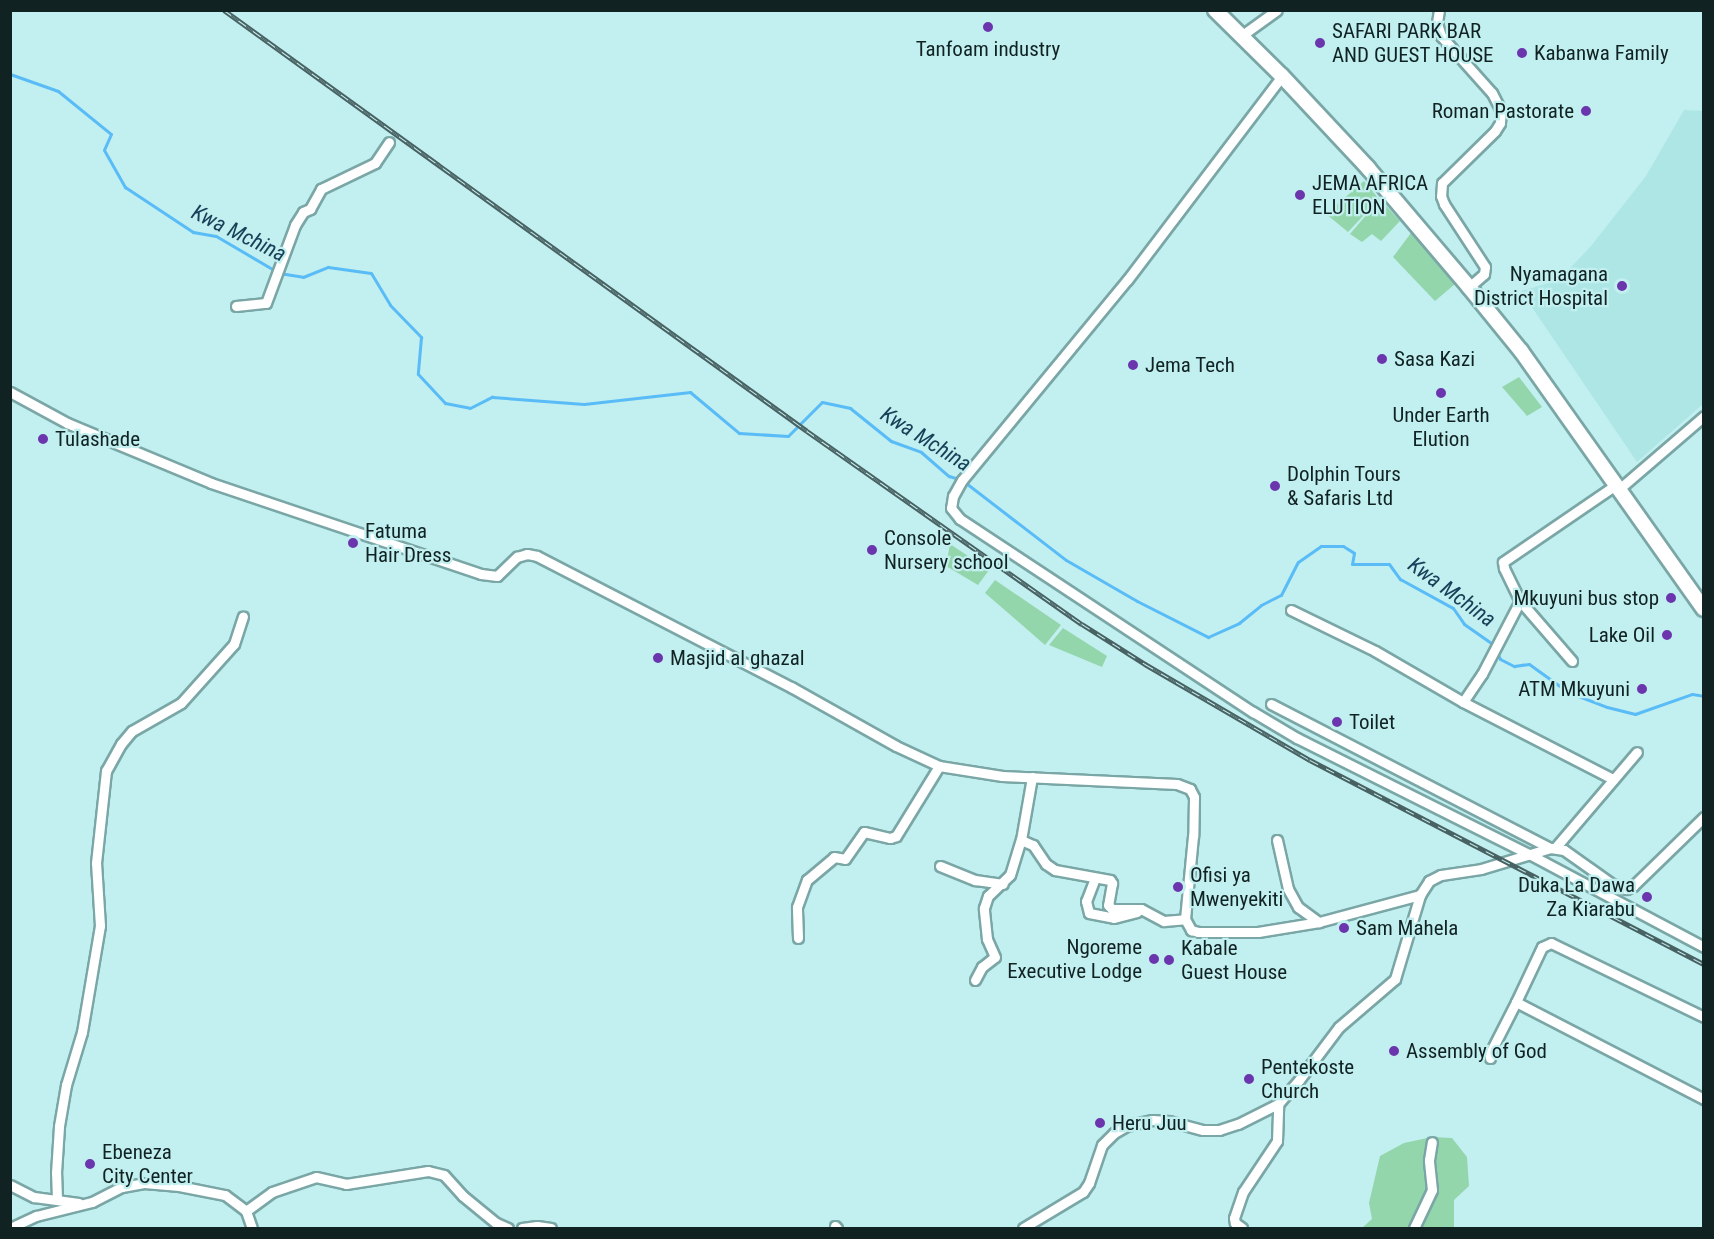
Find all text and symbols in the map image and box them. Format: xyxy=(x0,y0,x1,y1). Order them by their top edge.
place label: SAFARI PARK BAR AND GUEST HOUSE xyxy=(1332,18,1494,68)
marker: Tanfoam industry xyxy=(981,20,995,34)
place label: Tanfoam industry xyxy=(916,36,1060,62)
marker: SAFARI PARK BAR AND GUEST HOUSE xyxy=(1313,36,1327,50)
place label: Kabanwa Family xyxy=(1534,40,1669,66)
marker: Kabanwa Family xyxy=(1515,46,1529,60)
place label: Roman Pastorate xyxy=(1432,98,1574,124)
marker: Roman Pastorate xyxy=(1579,104,1593,118)
place label: JEMA AFRICA ELUTION xyxy=(1312,170,1428,220)
marker: JEMA AFRICA ELUTION xyxy=(1293,188,1307,202)
water label: Kwa Mchina xyxy=(187,199,291,267)
place label: Nyamagana District Hospital xyxy=(1474,261,1608,311)
marker: Nyamagana District Hospital xyxy=(1613,277,1631,295)
place label: Sasa Kazi xyxy=(1394,346,1475,372)
place label: Jema Tech xyxy=(1145,352,1235,378)
marker: Sasa Kazi xyxy=(1375,352,1389,366)
marker: Jema Tech xyxy=(1126,358,1140,372)
marker: Under Earth Elution xyxy=(1434,386,1448,400)
water label: Kwa Mchina xyxy=(876,401,976,477)
place label: Under Earth Elution xyxy=(1392,402,1490,452)
place label: Tulashade xyxy=(55,426,140,452)
marker: Tulashade xyxy=(36,432,50,446)
place label: Dolphin Tours & Safaris Ltd xyxy=(1287,461,1401,511)
marker: Dolphin Tours & Safaris Ltd xyxy=(1268,479,1282,493)
place label: Fatuma Hair Dress xyxy=(365,518,451,568)
place label: Console Nursery school xyxy=(884,525,1008,575)
marker: Fatuma Hair Dress xyxy=(346,536,360,550)
marker: Console Nursery school xyxy=(865,543,879,557)
water label: Kwa Mchina xyxy=(1403,551,1501,633)
place label: Mkuyuni bus stop xyxy=(1513,585,1659,611)
marker: Mkuyuni bus stop xyxy=(1664,591,1678,605)
place label: Lake Oil xyxy=(1589,622,1655,648)
marker: Lake Oil xyxy=(1660,628,1674,642)
place label: Masjid al ghazal xyxy=(670,645,805,671)
marker: Masjid al ghazal xyxy=(651,651,665,665)
place label: ATM Mkuyuni xyxy=(1518,676,1630,702)
marker: ATM Mkuyuni xyxy=(1635,682,1649,696)
place label: Toilet xyxy=(1349,709,1395,735)
marker: Toilet xyxy=(1330,715,1344,729)
place label: Ofisi ya Mwenyekiti xyxy=(1190,862,1283,912)
place label: Duka La Dawa Za Kiarabu xyxy=(1518,872,1635,922)
marker: Ofisi ya Mwenyekiti xyxy=(1171,880,1185,894)
marker: Duka La Dawa Za Kiarabu xyxy=(1640,890,1654,904)
place label: Sam Mahela xyxy=(1356,915,1458,941)
marker: Sam Mahela xyxy=(1337,921,1351,935)
place label: Ngoreme Executive Lodge xyxy=(1007,934,1142,984)
place label: Kabale Guest House xyxy=(1181,935,1287,985)
marker: Ngoreme Executive Lodge xyxy=(1147,952,1161,966)
marker: Kabale Guest House xyxy=(1162,953,1176,967)
place label: Assembly of God xyxy=(1406,1038,1547,1064)
marker: Assembly of God xyxy=(1387,1044,1401,1058)
place label: Pentekoste Church xyxy=(1261,1054,1354,1104)
marker: Pentekoste Church xyxy=(1242,1072,1256,1086)
place label: Heru Juu xyxy=(1112,1110,1187,1136)
marker: Heru Juu xyxy=(1093,1116,1107,1130)
place label: Ebeneza City Center xyxy=(102,1139,193,1189)
marker: Ebeneza City Center xyxy=(83,1157,97,1171)

